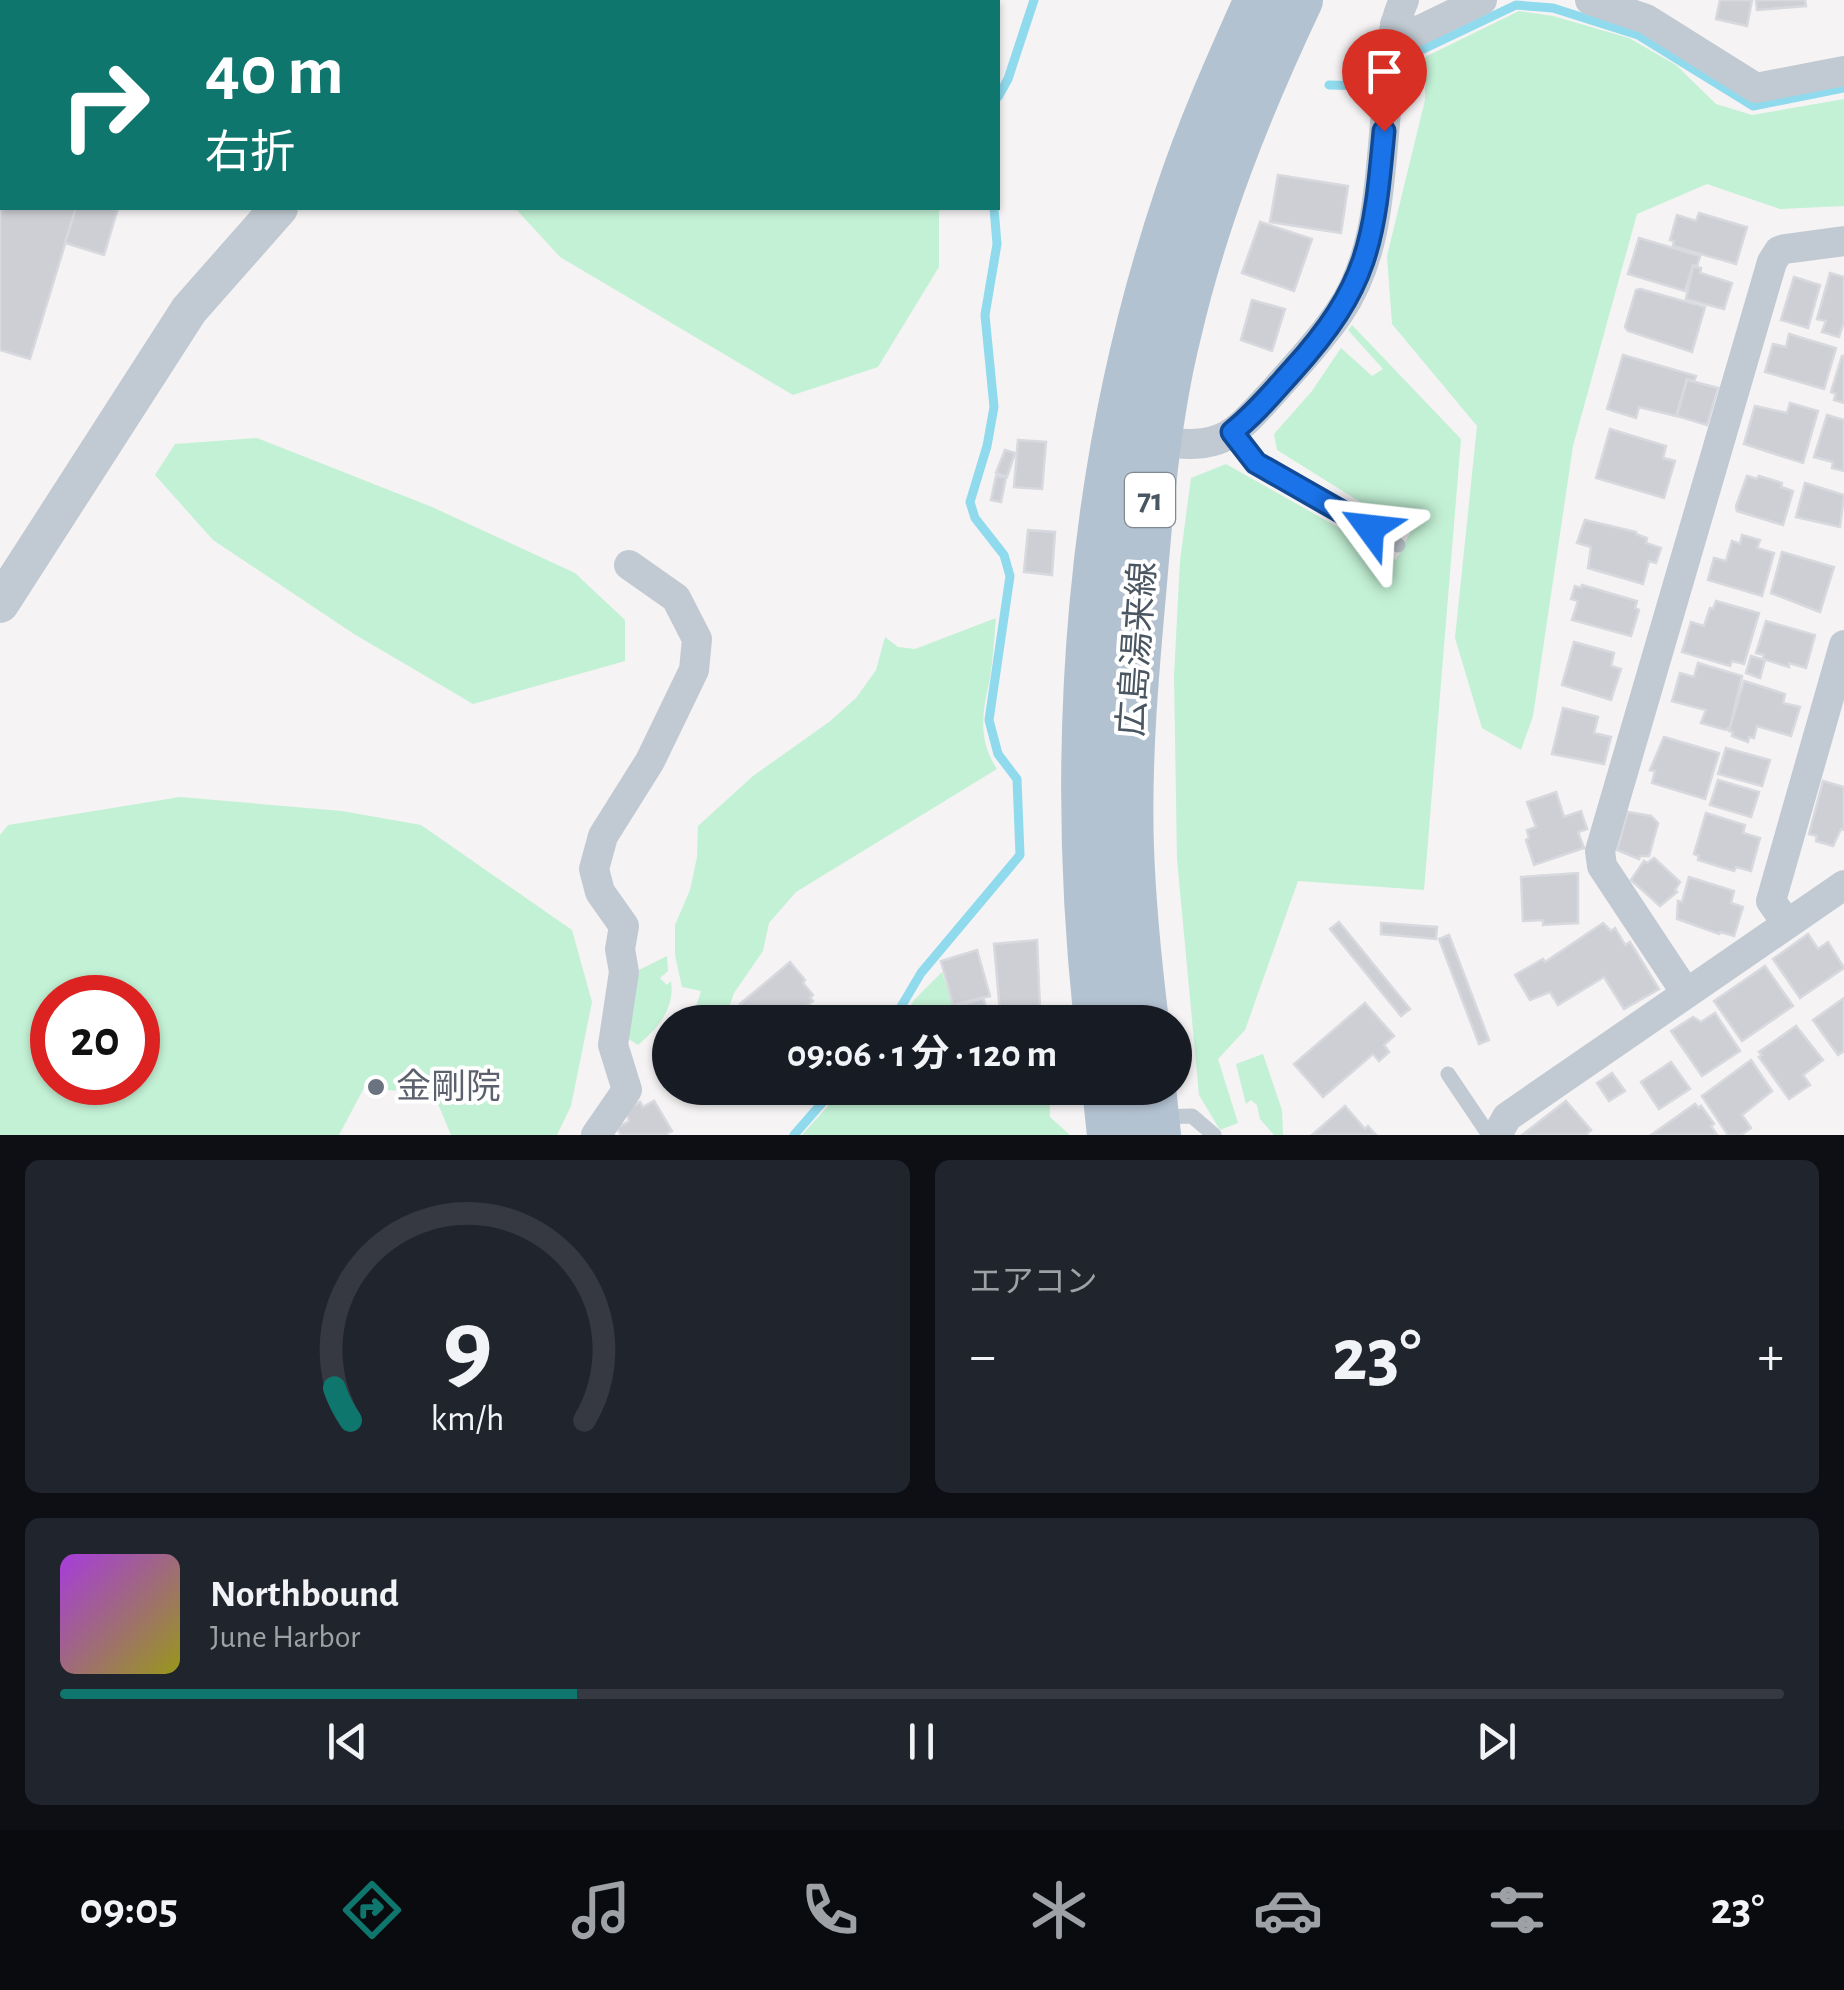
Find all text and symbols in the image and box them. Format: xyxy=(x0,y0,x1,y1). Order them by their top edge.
pin xyxy=(1342,29,1427,132)
text: 40 m xyxy=(205,37,344,107)
icon: right xyxy=(40,40,170,170)
icon: arrive xyxy=(1357,44,1412,99)
text: 右折 xyxy=(205,131,295,176)
road number: 71 xyxy=(1125,473,1175,527)
position arrow xyxy=(1318,476,1422,580)
street label: 広島湯来線 xyxy=(1112,560,1162,738)
speed limit sign: 20 xyxy=(30,975,160,1105)
text: 09:06 · 1 分 · 120 m xyxy=(787,1036,1057,1074)
place label: 金剛院 xyxy=(396,1068,501,1105)
marker: 金剛院 xyxy=(365,1076,387,1098)
text: エアコン xyxy=(970,1266,1098,1298)
text: 9 xyxy=(442,1295,492,1399)
text: 23° xyxy=(1332,1319,1422,1394)
text: − xyxy=(970,1329,996,1384)
text: + xyxy=(1758,1329,1784,1384)
text: km/h xyxy=(430,1401,504,1437)
text: Northbound xyxy=(210,1576,399,1614)
text: June Harbor xyxy=(210,1621,360,1653)
icon: previous xyxy=(320,1714,375,1769)
icon: pause xyxy=(894,1714,949,1769)
icon: next xyxy=(1469,1714,1524,1769)
icon: directions xyxy=(337,1875,407,1945)
icon: music xyxy=(566,1875,636,1945)
icon: phone xyxy=(795,1875,865,1945)
icon: climate xyxy=(1024,1875,1094,1945)
icon: car xyxy=(1253,1875,1323,1945)
icon: filters xyxy=(1482,1875,1552,1945)
text: 09:05 xyxy=(79,1887,178,1932)
text: 23° xyxy=(1711,1887,1764,1932)

